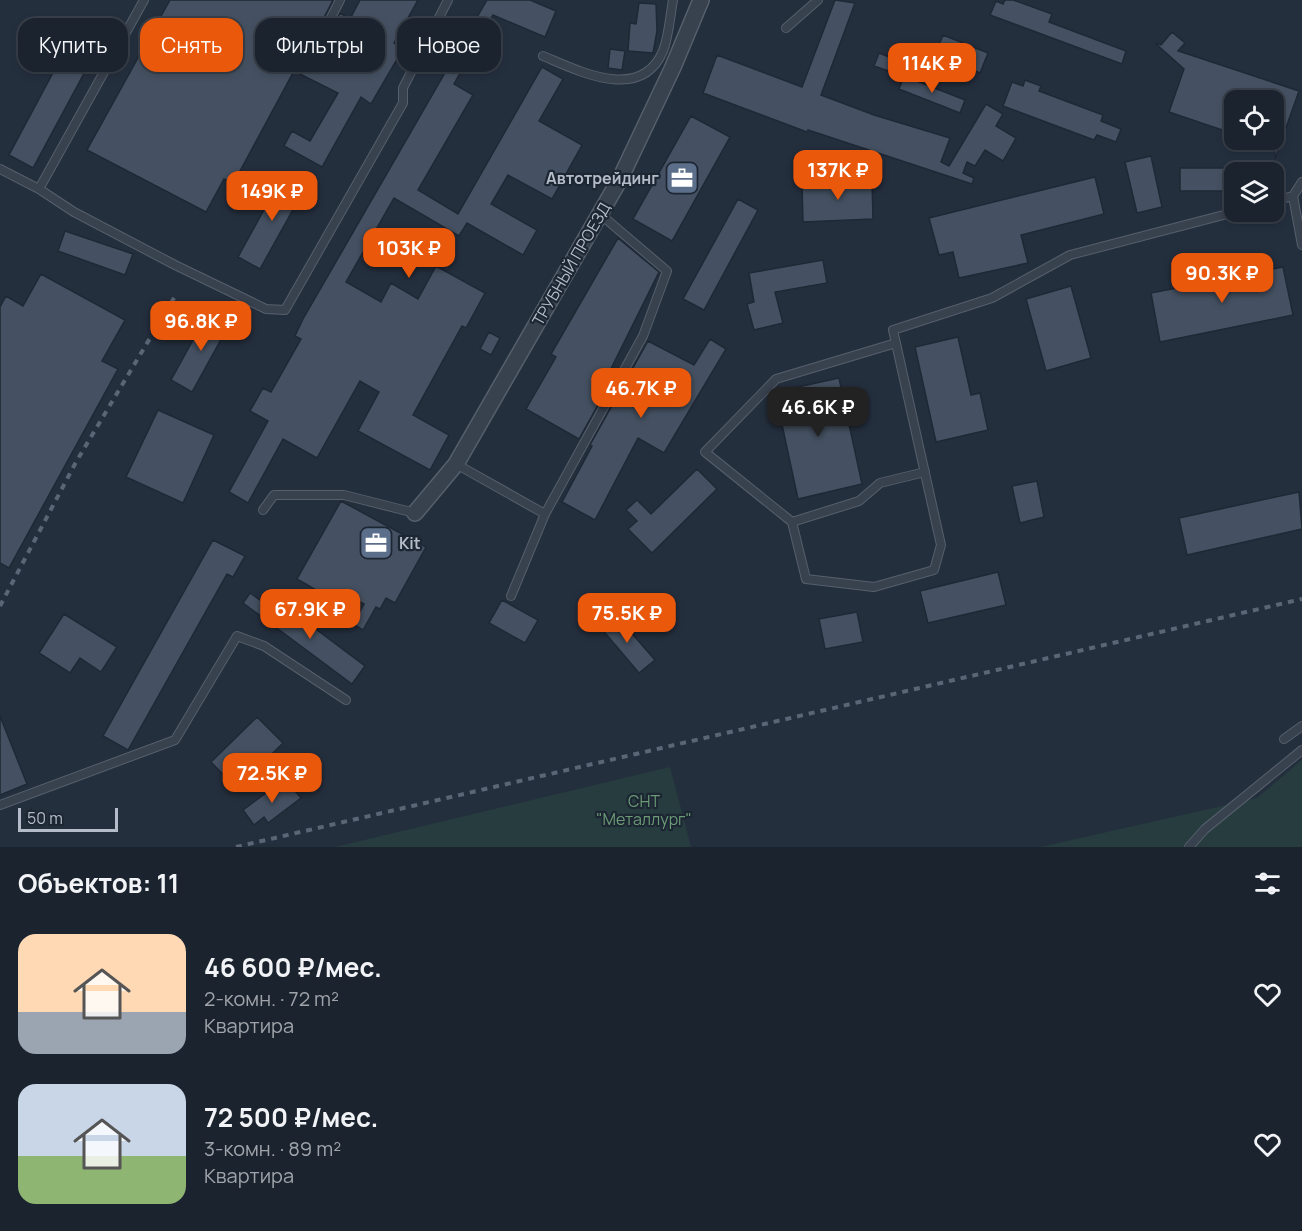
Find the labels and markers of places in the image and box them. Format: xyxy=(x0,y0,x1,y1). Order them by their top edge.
pin: 114K ₽ xyxy=(883,43,981,94)
pin: 137K ₽ xyxy=(789,150,887,201)
office icon: Автотрейдинг xyxy=(664,160,700,196)
place label: Автотрейдинг xyxy=(546,167,659,189)
pin: 149K ₽ xyxy=(223,171,321,222)
pin: 103K ₽ xyxy=(360,228,458,279)
pin: 90.3K ₽ xyxy=(1167,253,1277,304)
pin: 96.8K ₽ xyxy=(146,301,256,352)
pin: 46.7K ₽ xyxy=(586,368,696,419)
pin: 46.6K ₽ xyxy=(763,387,873,438)
office icon: Kit xyxy=(358,525,394,561)
place label: Kit xyxy=(399,532,421,554)
pin: 67.9K ₽ xyxy=(255,589,365,640)
pin: 75.5K ₽ xyxy=(572,593,682,644)
pin: 72.5K ₽ xyxy=(217,753,327,804)

